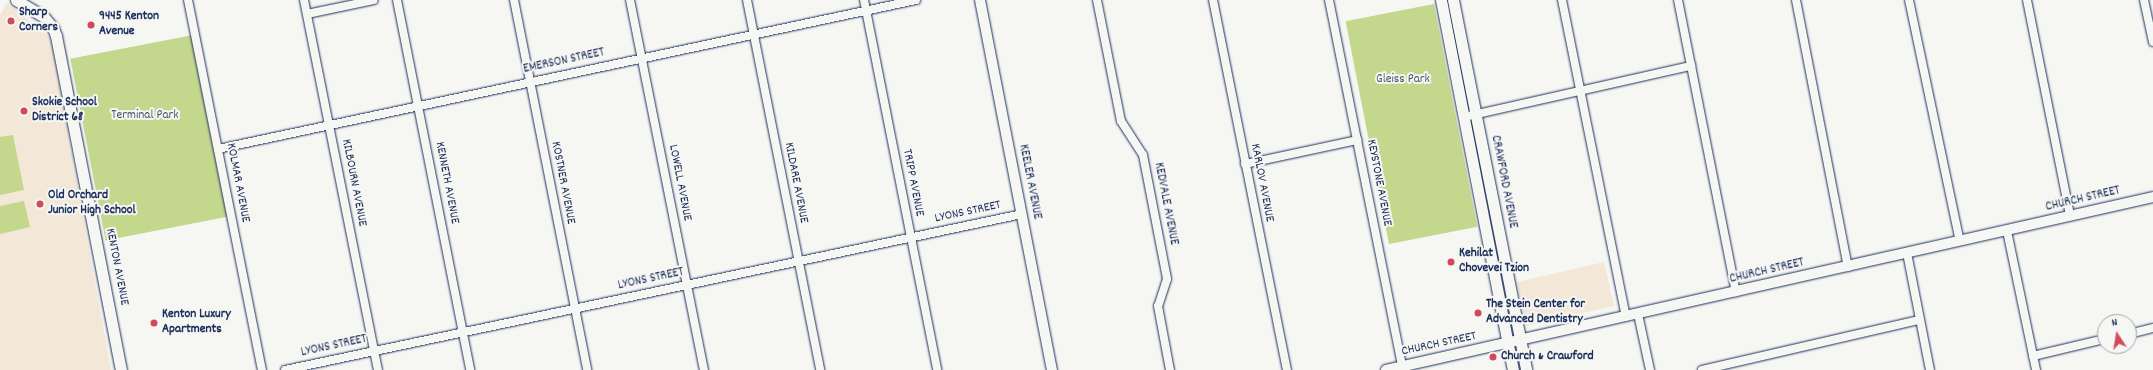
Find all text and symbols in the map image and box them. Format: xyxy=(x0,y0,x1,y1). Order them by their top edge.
place label: Sharp Corners xyxy=(19,6,58,37)
place label: 9445 Kenton Avenue xyxy=(99,10,159,41)
marker: Sharp Corners xyxy=(6,16,16,26)
marker: 9445 Kenton Avenue xyxy=(86,20,96,30)
street label: EMERSON STREET xyxy=(522,46,606,78)
park label: Gleiss Park xyxy=(1376,72,1430,88)
place label: Skokie School District 68 xyxy=(32,96,97,127)
marker: Skokie School District 68 xyxy=(19,106,29,116)
park label: Terminal Park xyxy=(111,108,179,124)
street label: CRAWFORD AVENUE xyxy=(1486,134,1520,230)
street label: KILBOURN AVENUE xyxy=(337,138,369,228)
street label: KEYSTONE AVENUE xyxy=(1362,138,1394,228)
street label: KOSTNER AVENUE xyxy=(546,140,578,226)
street label: KENNETH AVENUE xyxy=(430,141,462,225)
street label: KILDARE AVENUE xyxy=(779,141,811,225)
street label: KOLMAR AVENUE xyxy=(222,142,252,224)
street label: LOWELL AVENUE xyxy=(664,143,694,223)
street label: KEELER AVENUE xyxy=(1014,143,1044,221)
street label: KARLOV AVENUE xyxy=(1246,143,1276,223)
street label: TRIPP AVENUE xyxy=(898,148,926,218)
street label: KEDVALE AVENUE xyxy=(1149,161,1181,247)
street label: CHURCH STREET xyxy=(2044,184,2122,216)
place label: Old Orchard Junior High School xyxy=(48,189,136,220)
street label: LYONS STREET xyxy=(934,198,1002,228)
marker: Old Orchard Junior High School xyxy=(35,199,45,209)
street label: KENTON AVENUE xyxy=(101,227,131,307)
place label: Kehilat Chovevei Tzion xyxy=(1459,247,1529,278)
street label: CHURCH STREET xyxy=(1728,256,1806,288)
marker: Kehilat Chovevei Tzion xyxy=(1446,257,1456,267)
street label: LYONS STREET xyxy=(617,265,685,295)
place label: The Stein Center for Advanced Dentistry xyxy=(1486,298,1585,329)
place label: Kenton Luxury Apartments xyxy=(162,308,231,339)
marker: The Stein Center for Advanced Dentistry xyxy=(1473,308,1483,318)
north arrow xyxy=(2097,314,2137,354)
text: N xyxy=(2110,315,2119,332)
marker: Kenton Luxury Apartments xyxy=(149,318,159,328)
street label: CHURCH STREET xyxy=(1400,329,1478,361)
street label: LYONS STREET xyxy=(300,332,368,362)
place label: Church & Crawford xyxy=(1501,349,1594,365)
marker: Church & Crawford xyxy=(1488,352,1498,362)

